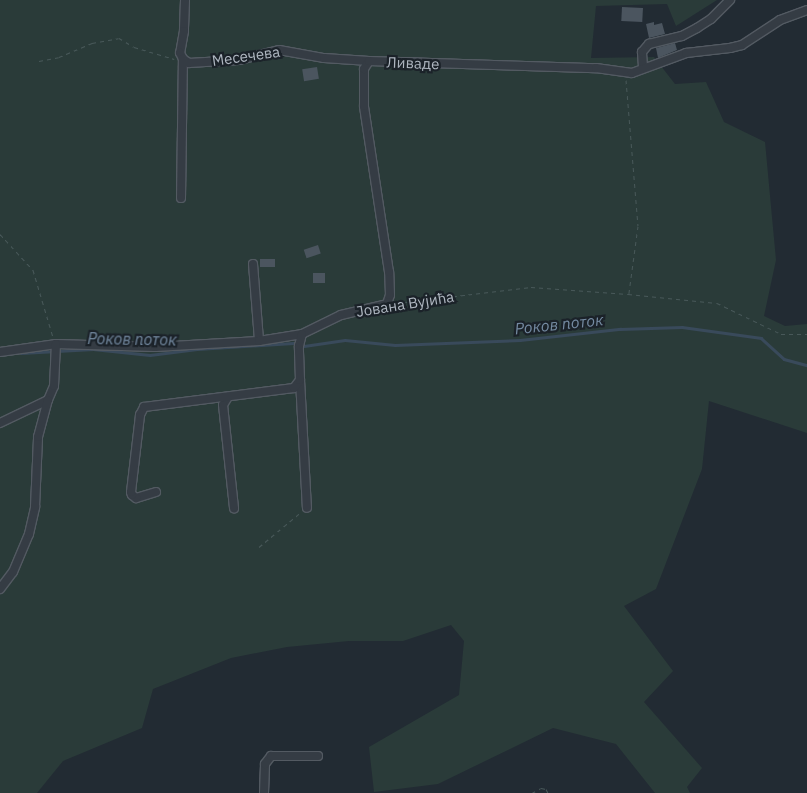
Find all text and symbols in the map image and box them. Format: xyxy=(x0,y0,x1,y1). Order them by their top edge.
street label: Месечева xyxy=(211,42,281,70)
street label: Ливаде xyxy=(386,53,440,73)
street label: Јована Вујића xyxy=(355,287,455,321)
water label: Роков поток xyxy=(514,310,604,338)
water label: Роков поток xyxy=(87,329,177,349)

